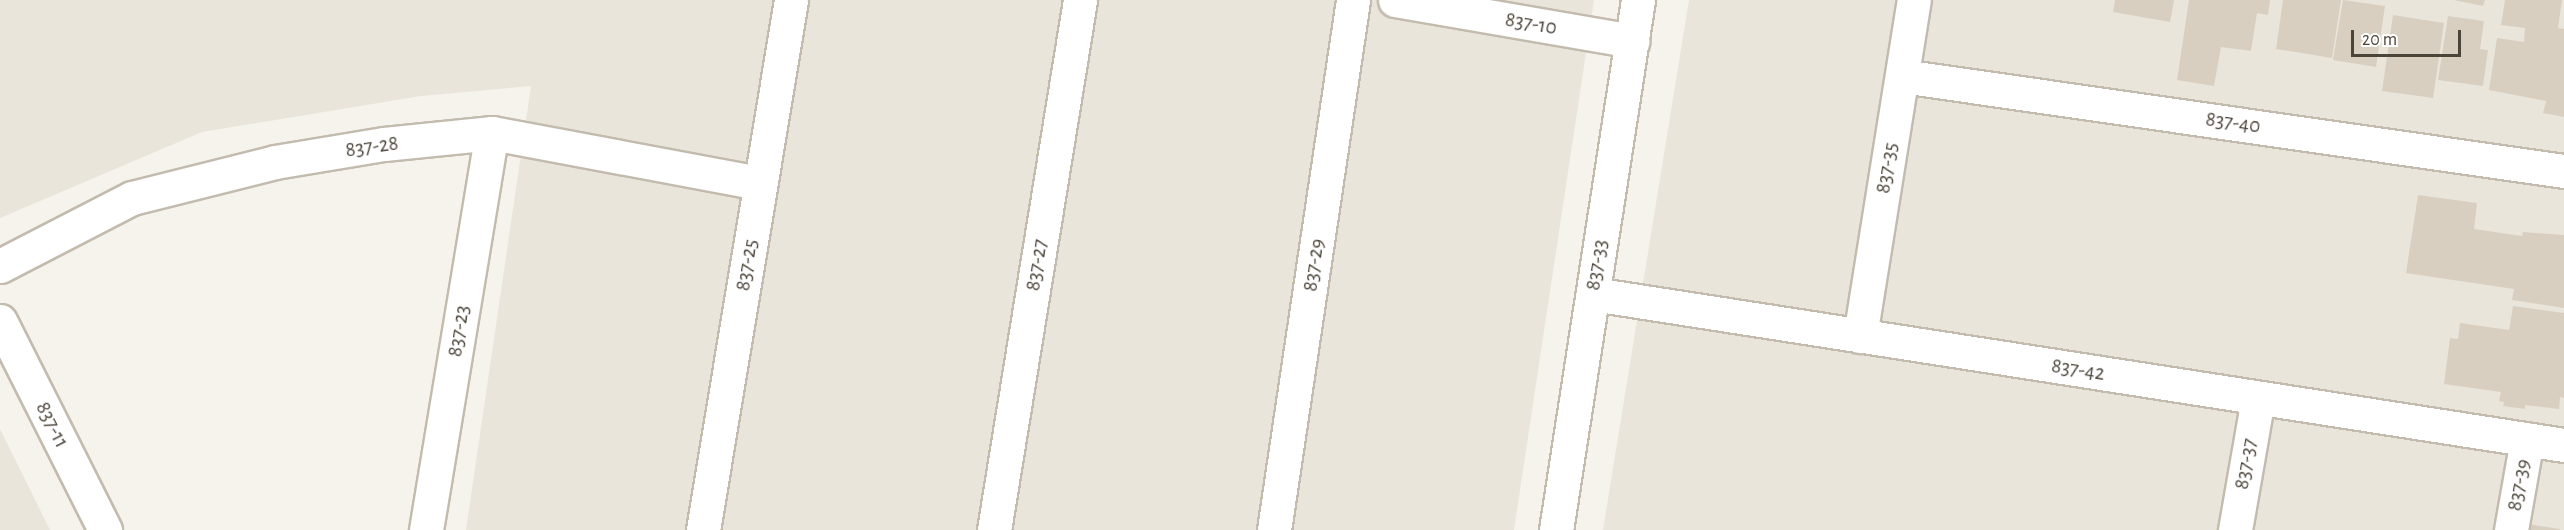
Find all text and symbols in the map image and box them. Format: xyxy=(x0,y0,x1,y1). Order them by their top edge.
street label: 837-10 xyxy=(1503,7,1559,41)
scale bar xyxy=(2354,18,2464,56)
text: 20 m xyxy=(2362,31,2397,49)
street label: 837-40 xyxy=(2204,107,2262,139)
street label: 837-28 xyxy=(344,131,400,163)
street label: 837-35 xyxy=(1871,141,1903,195)
street label: 837-25 xyxy=(730,237,764,293)
street label: 837-27 xyxy=(1020,237,1054,293)
street label: 837-29 xyxy=(1298,237,1330,293)
street label: 837-33 xyxy=(1581,238,1613,292)
street label: 837-23 xyxy=(442,303,476,359)
street label: 837-42 xyxy=(2050,353,2106,387)
street label: 837-11 xyxy=(30,398,74,452)
street label: 837-37 xyxy=(2229,437,2263,491)
street label: 837-39 xyxy=(2502,457,2536,513)

